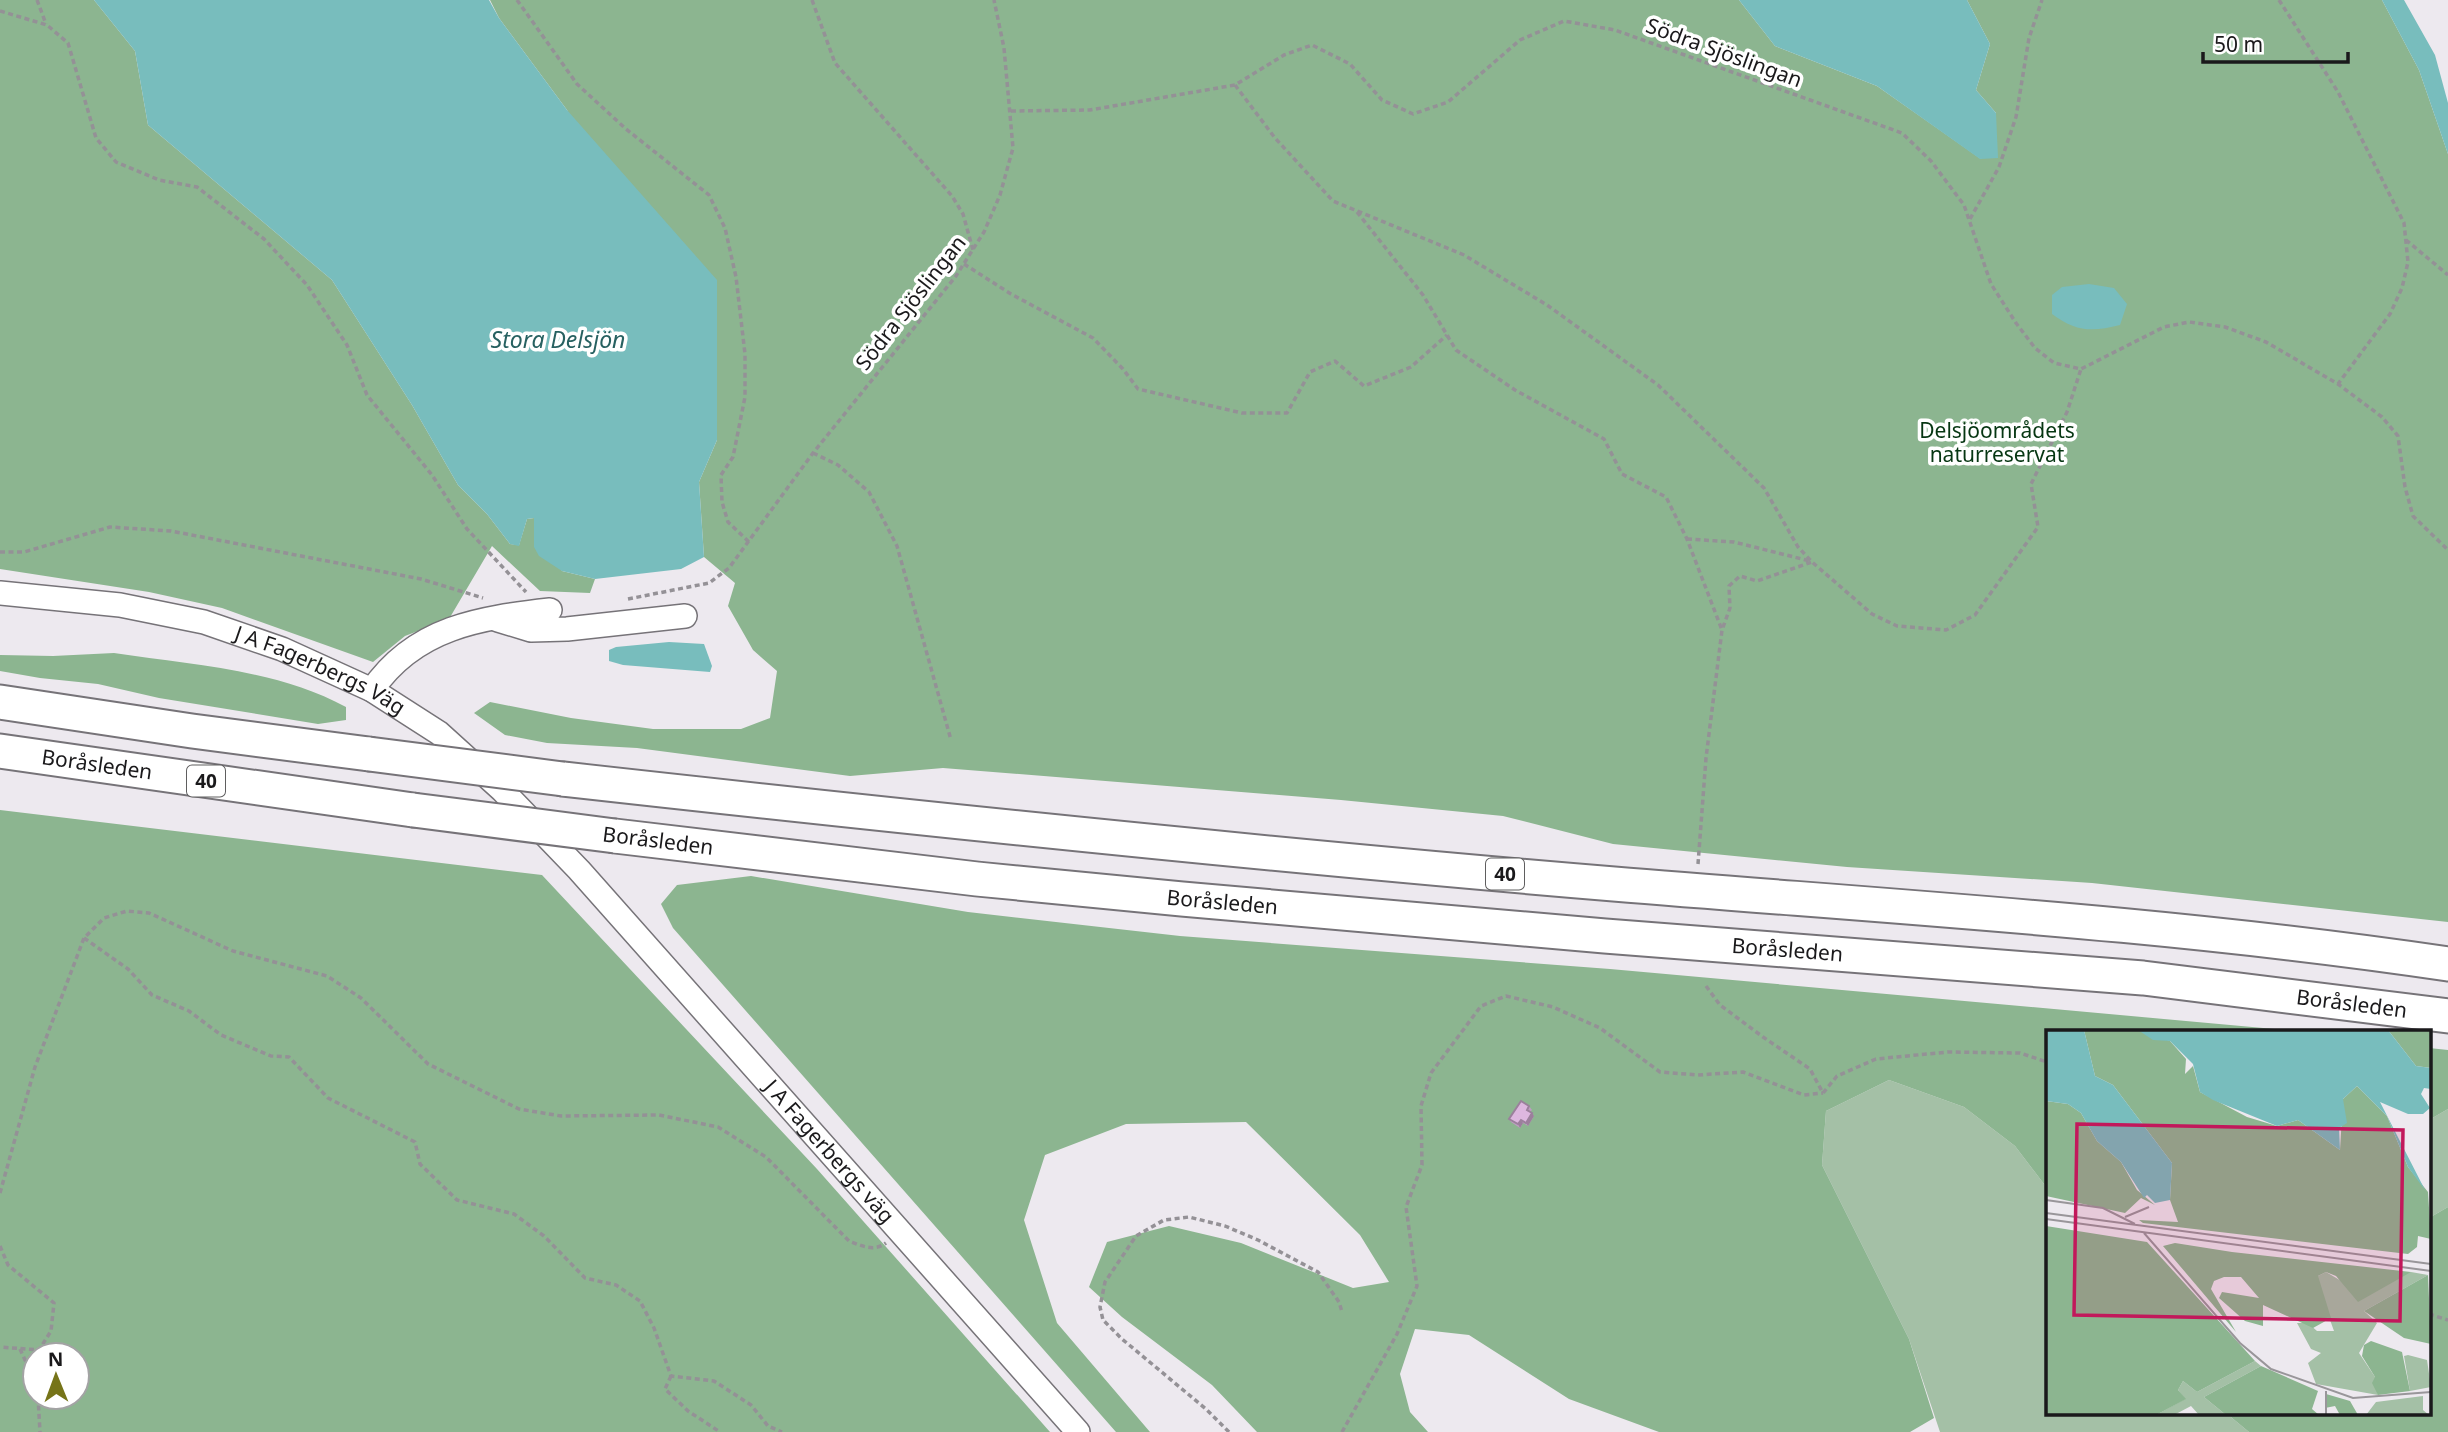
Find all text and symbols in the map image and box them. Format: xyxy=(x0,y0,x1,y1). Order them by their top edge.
street label: Södra Sjöslingan xyxy=(1643,11,1806,93)
scale bar xyxy=(2203,21,2348,65)
text: 50 m xyxy=(2214,30,2263,58)
street label: Södra Sjöslingan xyxy=(849,229,972,376)
water label: Stora Delsjön xyxy=(491,323,625,355)
park label: Delsjöområdets naturreservat xyxy=(1919,416,2075,468)
street label: J A Fagerbergs Väg xyxy=(229,618,411,721)
street label: Boråsleden xyxy=(40,742,154,786)
road number: 40 xyxy=(187,766,225,796)
street label: Boråsleden xyxy=(601,819,715,861)
road number: 40 xyxy=(1486,859,1524,890)
street label: Boråsleden xyxy=(1166,883,1279,920)
street label: Boråsleden xyxy=(1731,931,1844,968)
street label: Boråsleden xyxy=(2295,982,2409,1024)
inset map xyxy=(2046,1030,2430,1414)
street label: J A Fagerbergs väg xyxy=(757,1072,901,1229)
north arrow xyxy=(21,1341,91,1411)
text: N xyxy=(48,1346,64,1372)

